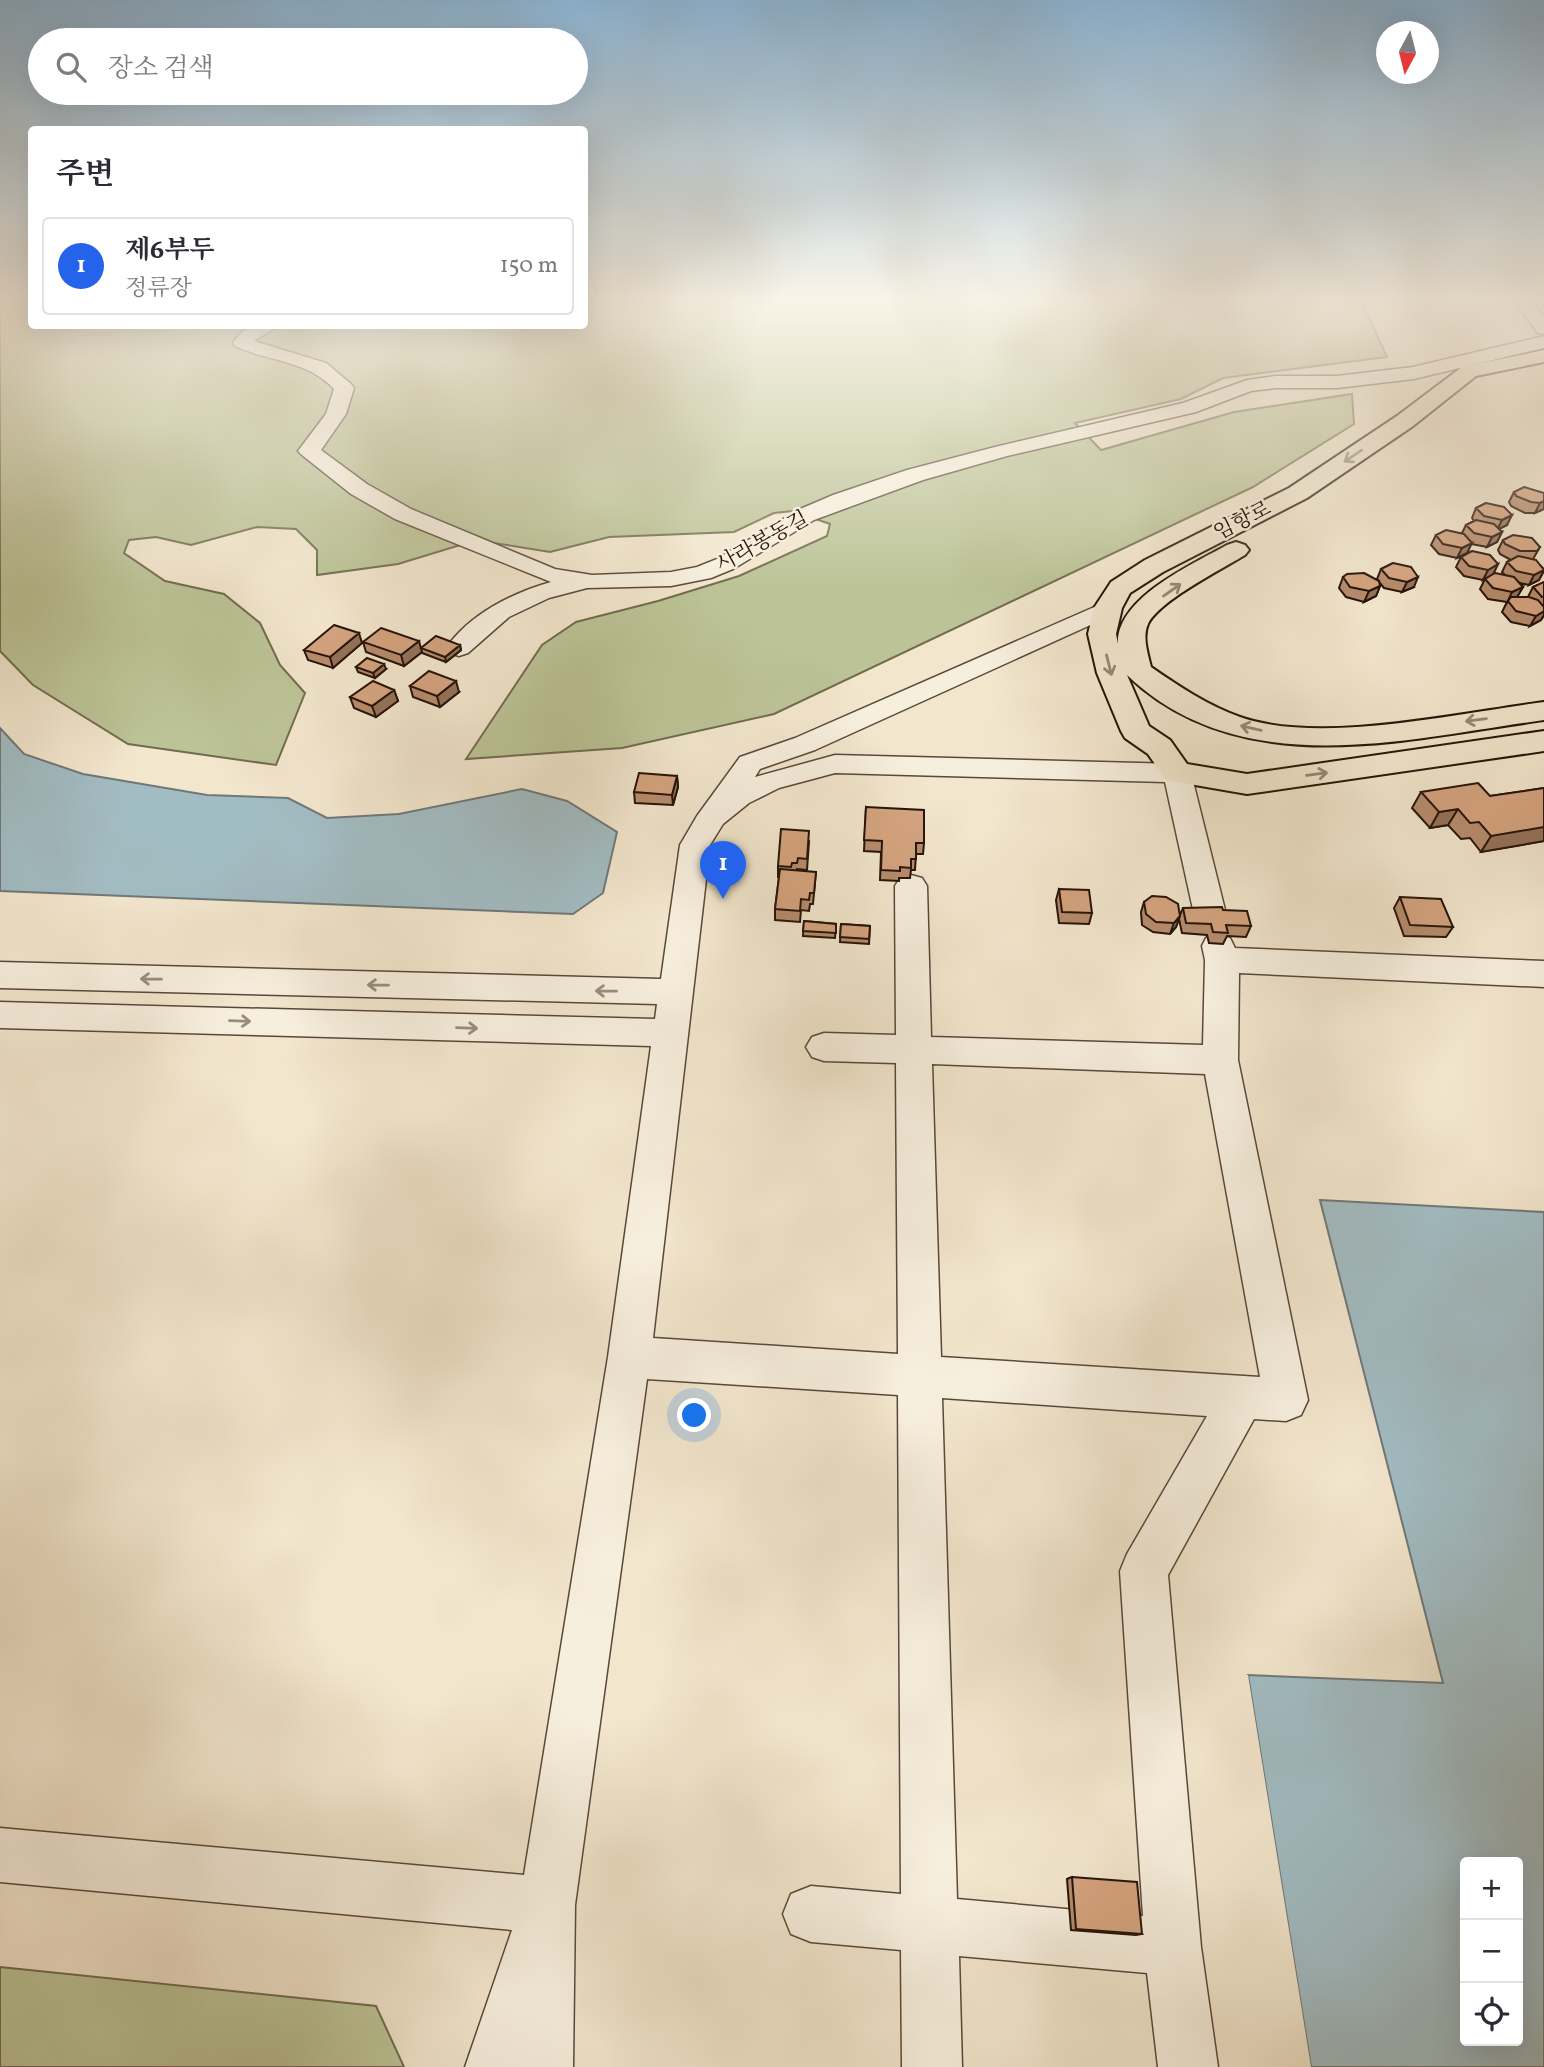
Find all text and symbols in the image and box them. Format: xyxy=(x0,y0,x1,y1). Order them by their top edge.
north arrow xyxy=(1376,21,1439,84)
search box xyxy=(28,28,588,105)
icon: search xyxy=(52,48,90,86)
text: 장소 검색 xyxy=(108,51,214,87)
text: 주변 xyxy=(56,154,114,196)
text: 제6부두 xyxy=(125,233,215,269)
text: 1 xyxy=(76,250,86,282)
text: 150 m xyxy=(500,250,558,282)
text: 정류장 xyxy=(125,273,192,305)
one-way arrow xyxy=(1344,449,1364,463)
street label: 임항로 xyxy=(1209,495,1276,548)
street label: 사라봉동길 xyxy=(711,505,814,580)
one-way arrow xyxy=(1162,583,1182,597)
one-way arrow xyxy=(1103,653,1117,676)
one-way arrow xyxy=(1465,714,1488,727)
one-way arrow xyxy=(1240,721,1263,734)
one-way arrow xyxy=(1305,767,1328,780)
pin: 1 xyxy=(700,841,746,899)
one-way arrow xyxy=(140,972,163,986)
one-way arrow xyxy=(367,978,390,992)
one-way arrow xyxy=(595,984,618,997)
one-way arrow xyxy=(228,1015,251,1028)
one-way arrow xyxy=(455,1021,478,1034)
your location xyxy=(677,1398,711,1432)
map controls xyxy=(1460,1857,1523,2046)
button: + xyxy=(1460,1857,1523,1920)
button: − xyxy=(1460,1920,1523,1983)
button: locate xyxy=(1460,1983,1523,2046)

